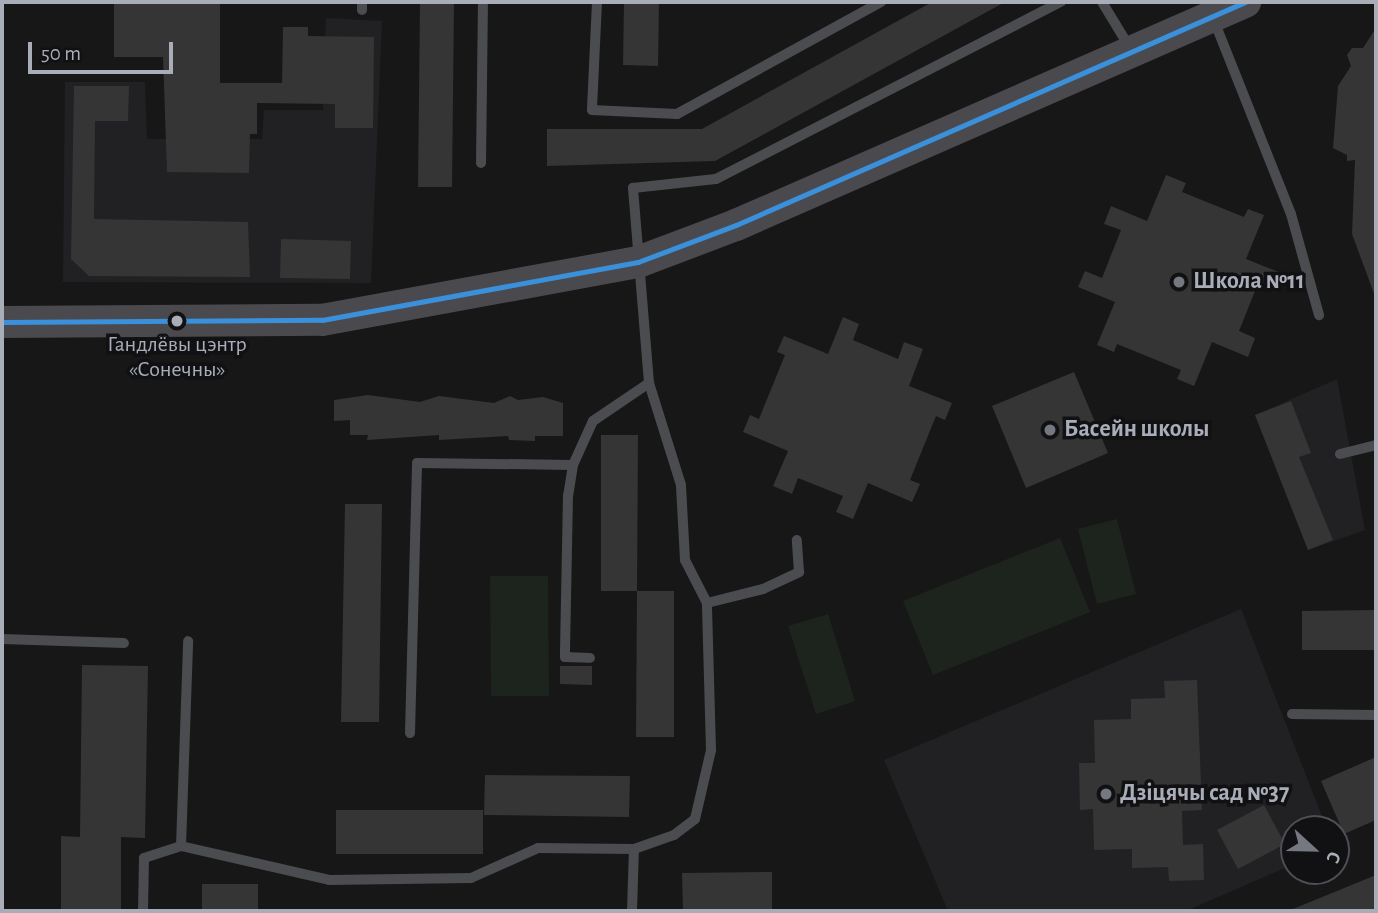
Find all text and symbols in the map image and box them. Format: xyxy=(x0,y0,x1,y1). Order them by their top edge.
scale bar xyxy=(32,28,177,72)
text: 50 m xyxy=(41,43,81,64)
place label: Школа №11 xyxy=(1193,268,1305,296)
marker: Школа №11 xyxy=(1171,274,1187,290)
marker: Гандлёвы цэнтр «Сонечны» xyxy=(170,314,184,328)
place label: Гандлёвы цэнтр «Сонечны» xyxy=(107,331,247,382)
place label: Басейн школы xyxy=(1064,416,1209,444)
marker: Басейн школы xyxy=(1042,422,1058,438)
place label: Дзіцячы сад №37 xyxy=(1120,780,1289,808)
marker: Дзіцячы сад №37 xyxy=(1098,786,1114,802)
north arrow xyxy=(1280,815,1350,885)
text: С xyxy=(1322,849,1344,866)

